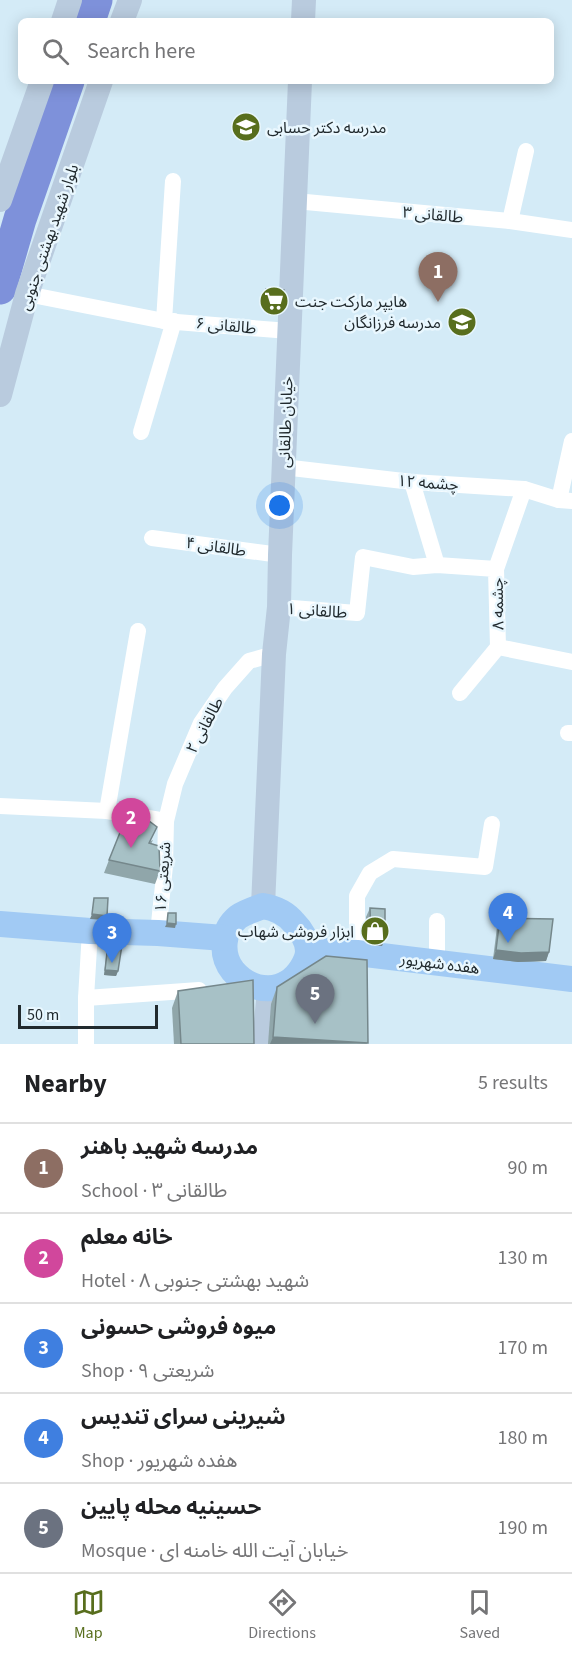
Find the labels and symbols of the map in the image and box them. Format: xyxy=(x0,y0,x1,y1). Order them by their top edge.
school or university icon: مدرسه دکتر حسابی xyxy=(230,111,262,143)
place label: مدرسه دکتر حسابی xyxy=(267,117,386,139)
street label: بلوار شهید بهشتی جنوبی xyxy=(14,161,84,313)
street label: طالقانی ۳ xyxy=(402,201,464,229)
pin: 1 xyxy=(418,252,458,302)
supermarket icon: هایپر مارکت جنت xyxy=(258,285,290,317)
place label: هایپر مارکت جنت xyxy=(295,291,407,313)
school or university icon: مدرسه فرزانگان xyxy=(446,306,478,338)
street label: طالقانی ۶ xyxy=(195,312,257,340)
place label: مدرسه فرزانگان xyxy=(344,312,441,334)
street label: خیابان طالقانی xyxy=(273,376,299,468)
street label: چشمه ۱۲ xyxy=(396,470,459,496)
your location xyxy=(265,491,294,520)
street label: طالقانی ۴ xyxy=(184,532,248,562)
street label: چشمه ۸ xyxy=(487,578,509,630)
street label: طالقانی ۱ xyxy=(286,598,348,624)
street label: طالقانی ۲ xyxy=(181,693,229,757)
pin: 2 xyxy=(112,798,150,848)
street label: شریعتی ۱۶ xyxy=(150,841,176,913)
pin: 4 xyxy=(488,894,528,943)
pin: 3 xyxy=(92,914,132,963)
shop icon: ابزار فروشی شهاب xyxy=(359,915,391,947)
place label: ابزار فروشی شهاب xyxy=(238,921,354,943)
street label: هفده شهریور xyxy=(398,948,481,980)
pin: 5 xyxy=(296,974,334,1024)
scale bar xyxy=(18,1002,158,1030)

